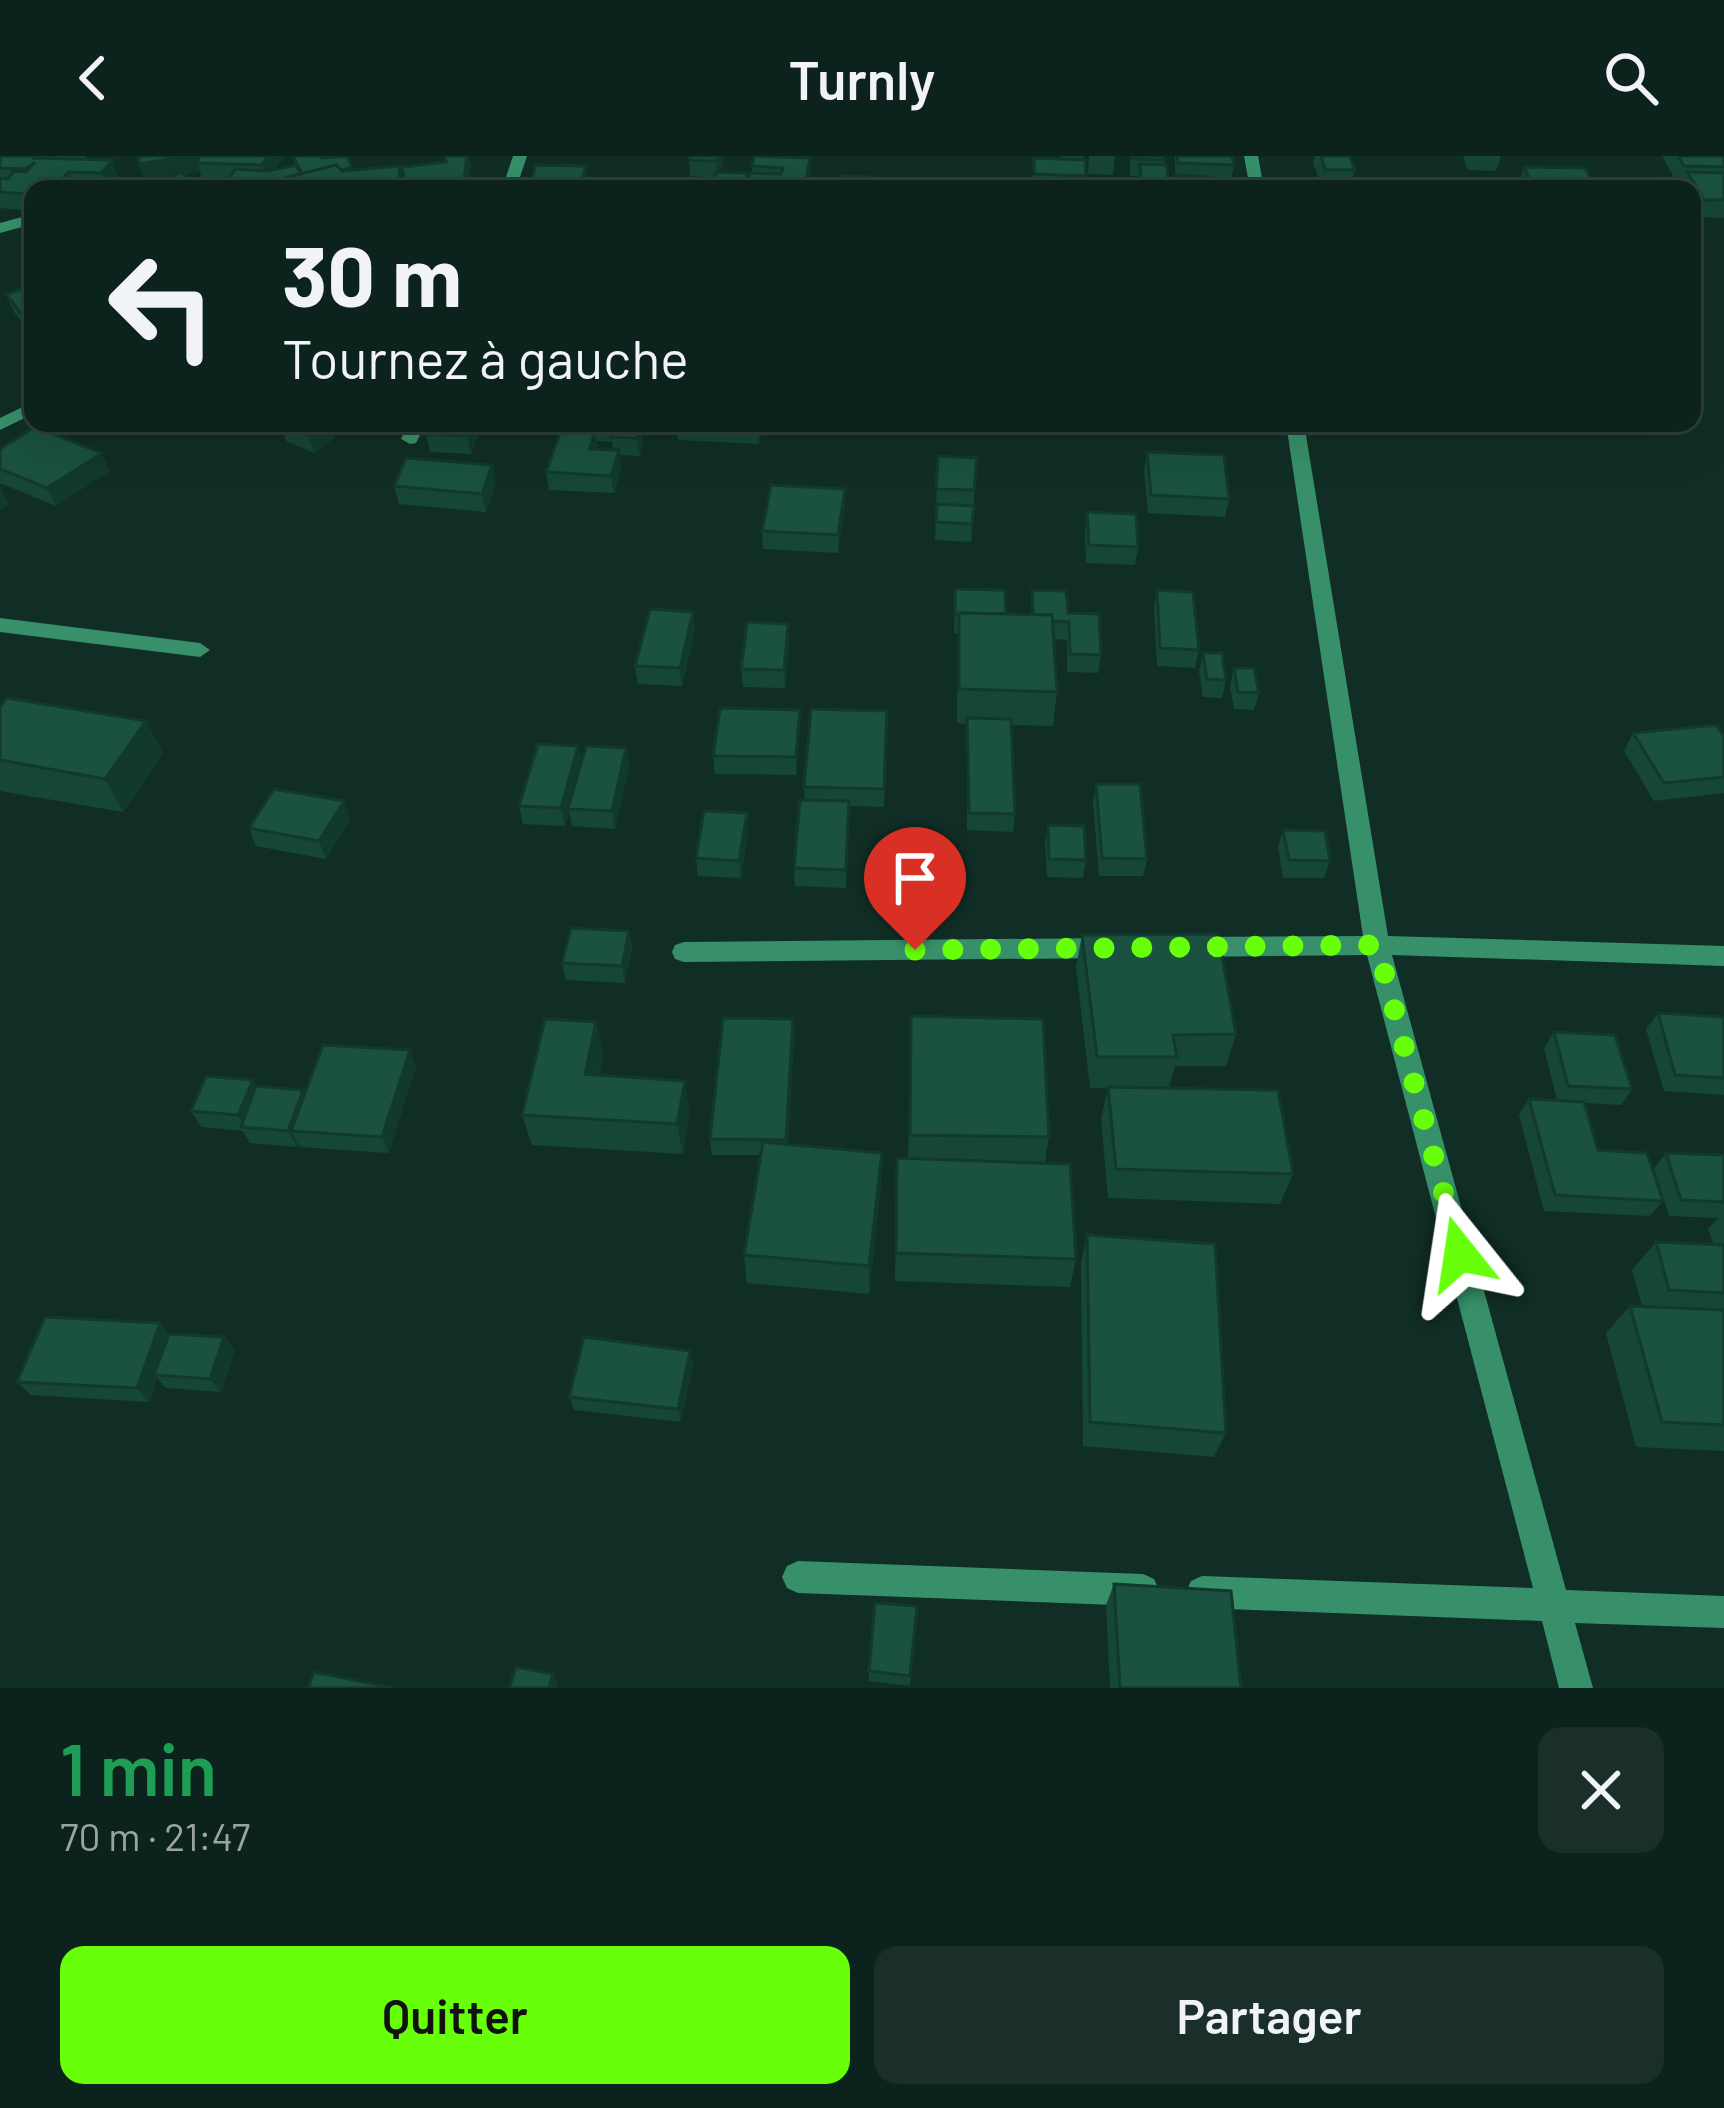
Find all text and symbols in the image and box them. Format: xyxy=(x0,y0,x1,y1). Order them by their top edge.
icon: back xyxy=(60,45,126,111)
icon: search xyxy=(1598,45,1664,111)
text: Turnly xyxy=(789,46,936,111)
text: 30 m xyxy=(282,223,462,324)
icon: left xyxy=(84,228,240,384)
text: Tournez à gauche xyxy=(282,325,689,390)
pin xyxy=(864,827,966,950)
icon: arrive xyxy=(882,845,948,911)
position arrow xyxy=(1397,1191,1523,1317)
text: 1 min xyxy=(60,1724,217,1810)
button: close xyxy=(1538,1727,1664,1853)
text: 70 m · 21:47 xyxy=(60,1812,250,1859)
button: Quitter xyxy=(60,1946,850,2084)
button: Partager xyxy=(874,1946,1664,2084)

